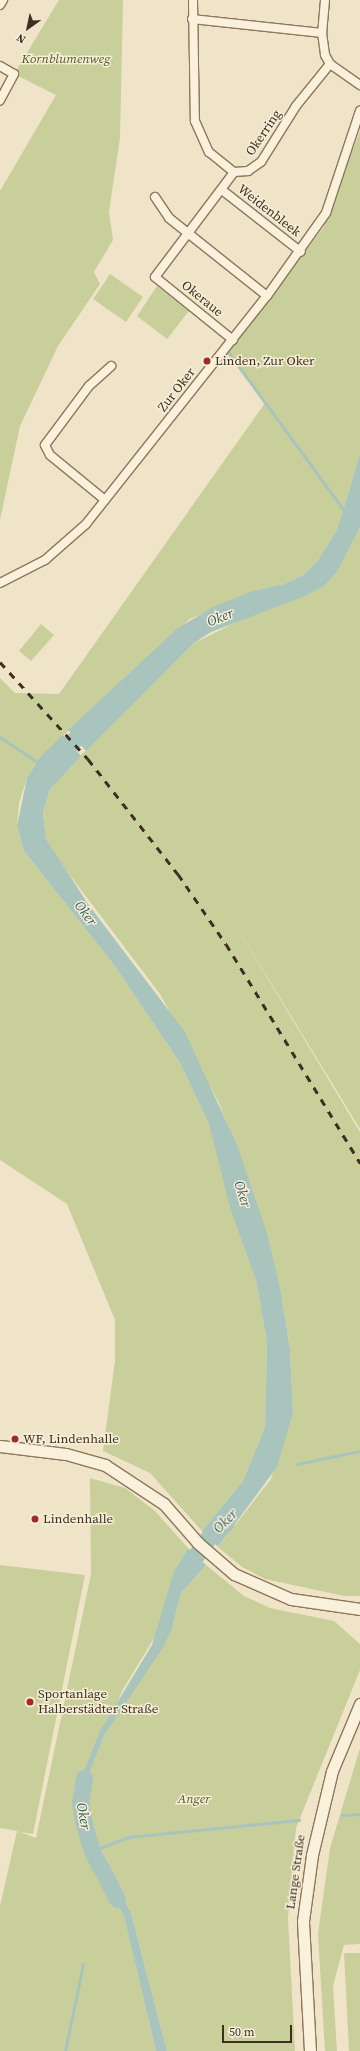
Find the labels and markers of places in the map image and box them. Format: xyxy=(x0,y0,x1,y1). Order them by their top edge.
place label: Linden, Zur Oker xyxy=(215,353,315,369)
marker: Linden, Zur Oker xyxy=(202,356,212,366)
place label: WF, Lindenhalle xyxy=(23,1431,119,1447)
marker: WF, Lindenhalle xyxy=(10,1434,20,1444)
place label: Lindenhalle xyxy=(43,1511,113,1527)
marker: Lindenhalle xyxy=(30,1514,40,1524)
place label: Sportanlage Halberstädter Straße xyxy=(38,1687,158,1718)
marker: Sportanlage Halberstädter Straße xyxy=(25,1697,35,1707)

